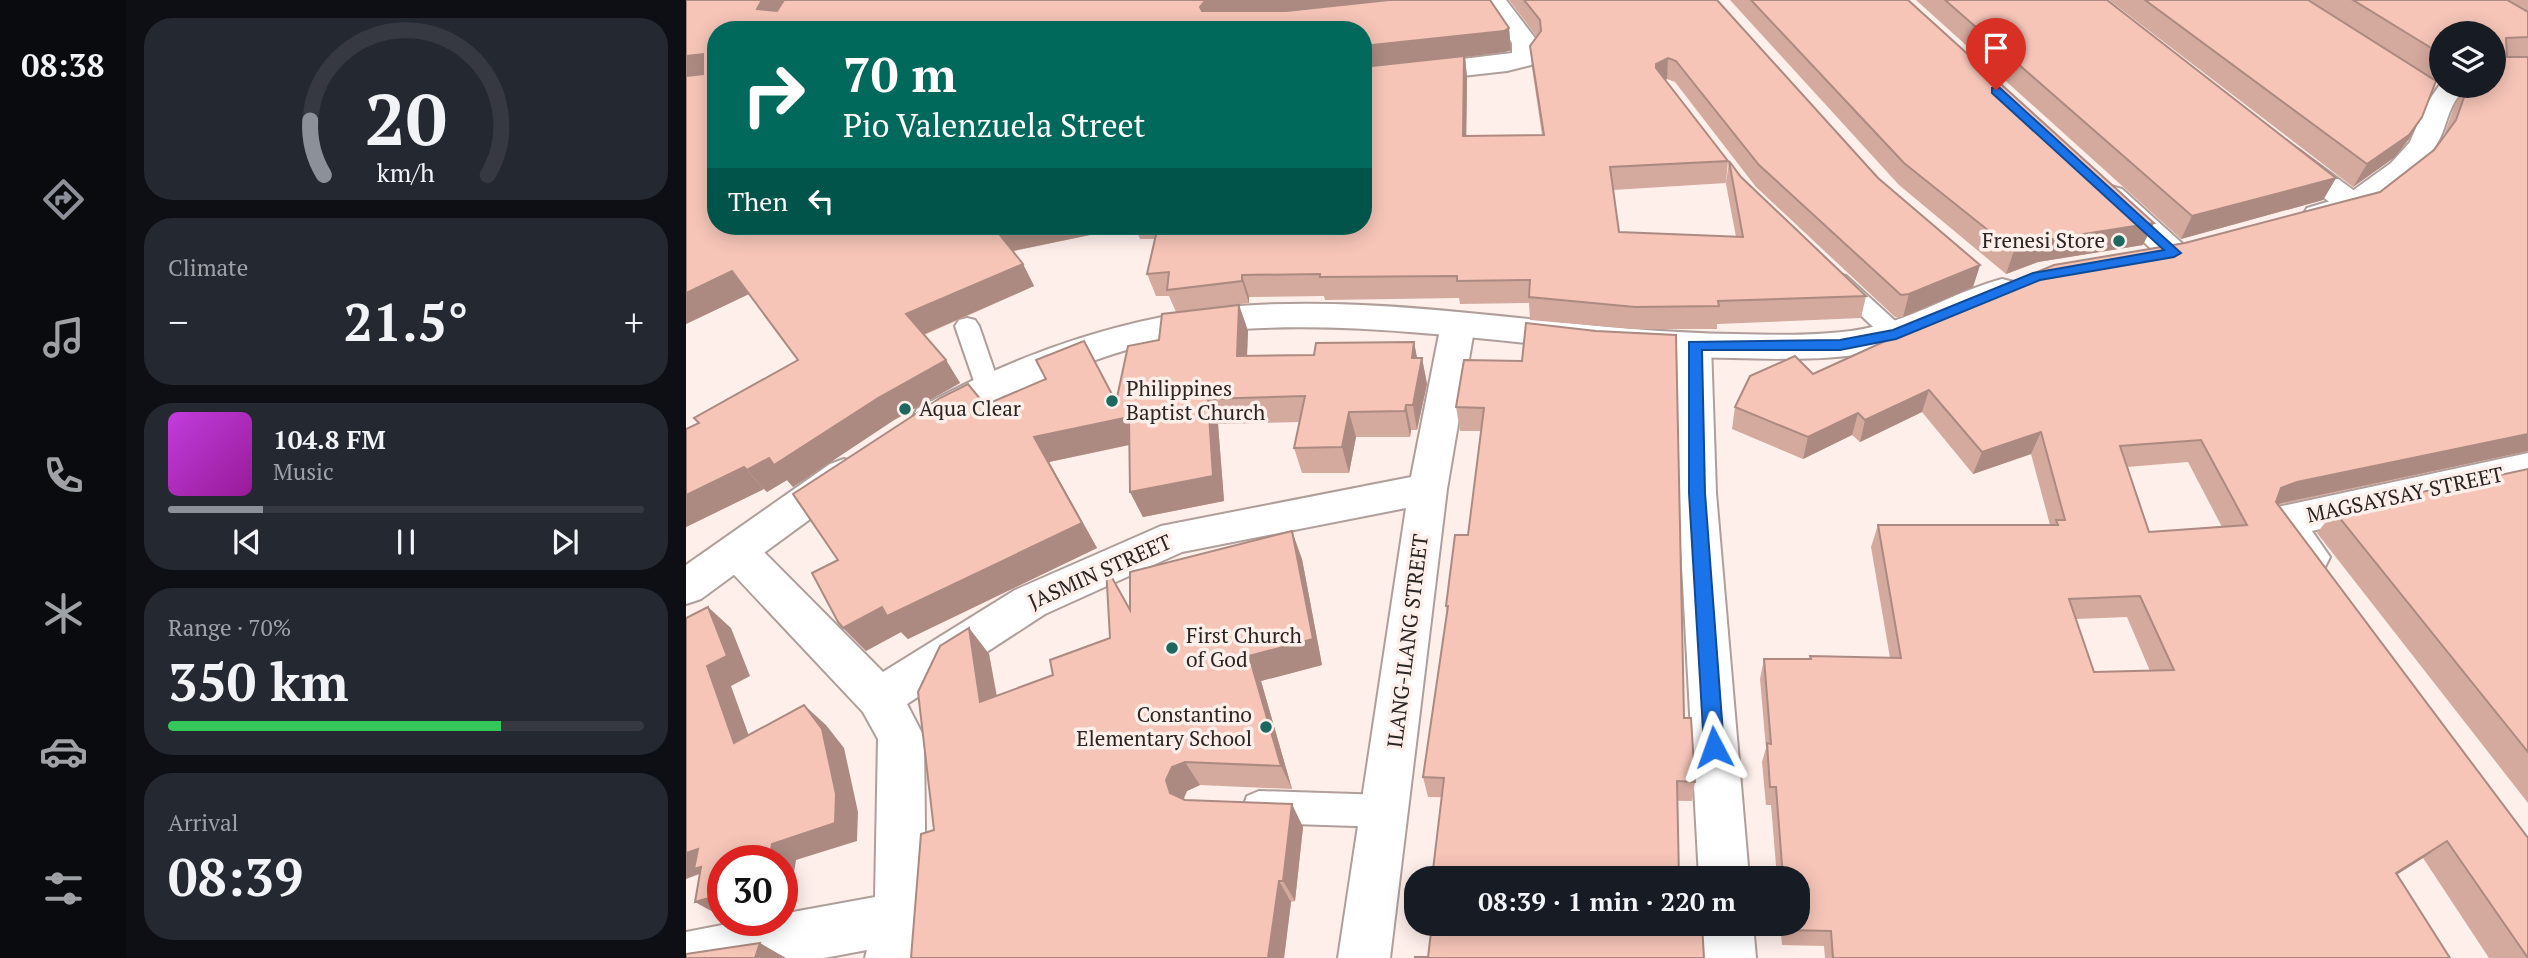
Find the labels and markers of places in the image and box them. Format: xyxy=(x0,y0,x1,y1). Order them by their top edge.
pin xyxy=(1966,18,2026,90)
place label: Frenesi Store xyxy=(1982,226,2105,254)
marker: Frenesi Store xyxy=(2111,233,2127,249)
place label: Philippines Baptist Church xyxy=(1126,374,1265,426)
marker: Philippines Baptist Church xyxy=(1104,393,1120,409)
place label: Aqua Clear xyxy=(919,394,1021,422)
marker: Aqua Clear xyxy=(897,401,913,417)
place label: First Church of God xyxy=(1186,621,1302,673)
marker: First Church of God xyxy=(1164,640,1180,656)
place label: Constantino Elementary School xyxy=(1076,700,1252,752)
marker: Constantino Elementary School xyxy=(1258,719,1274,735)

